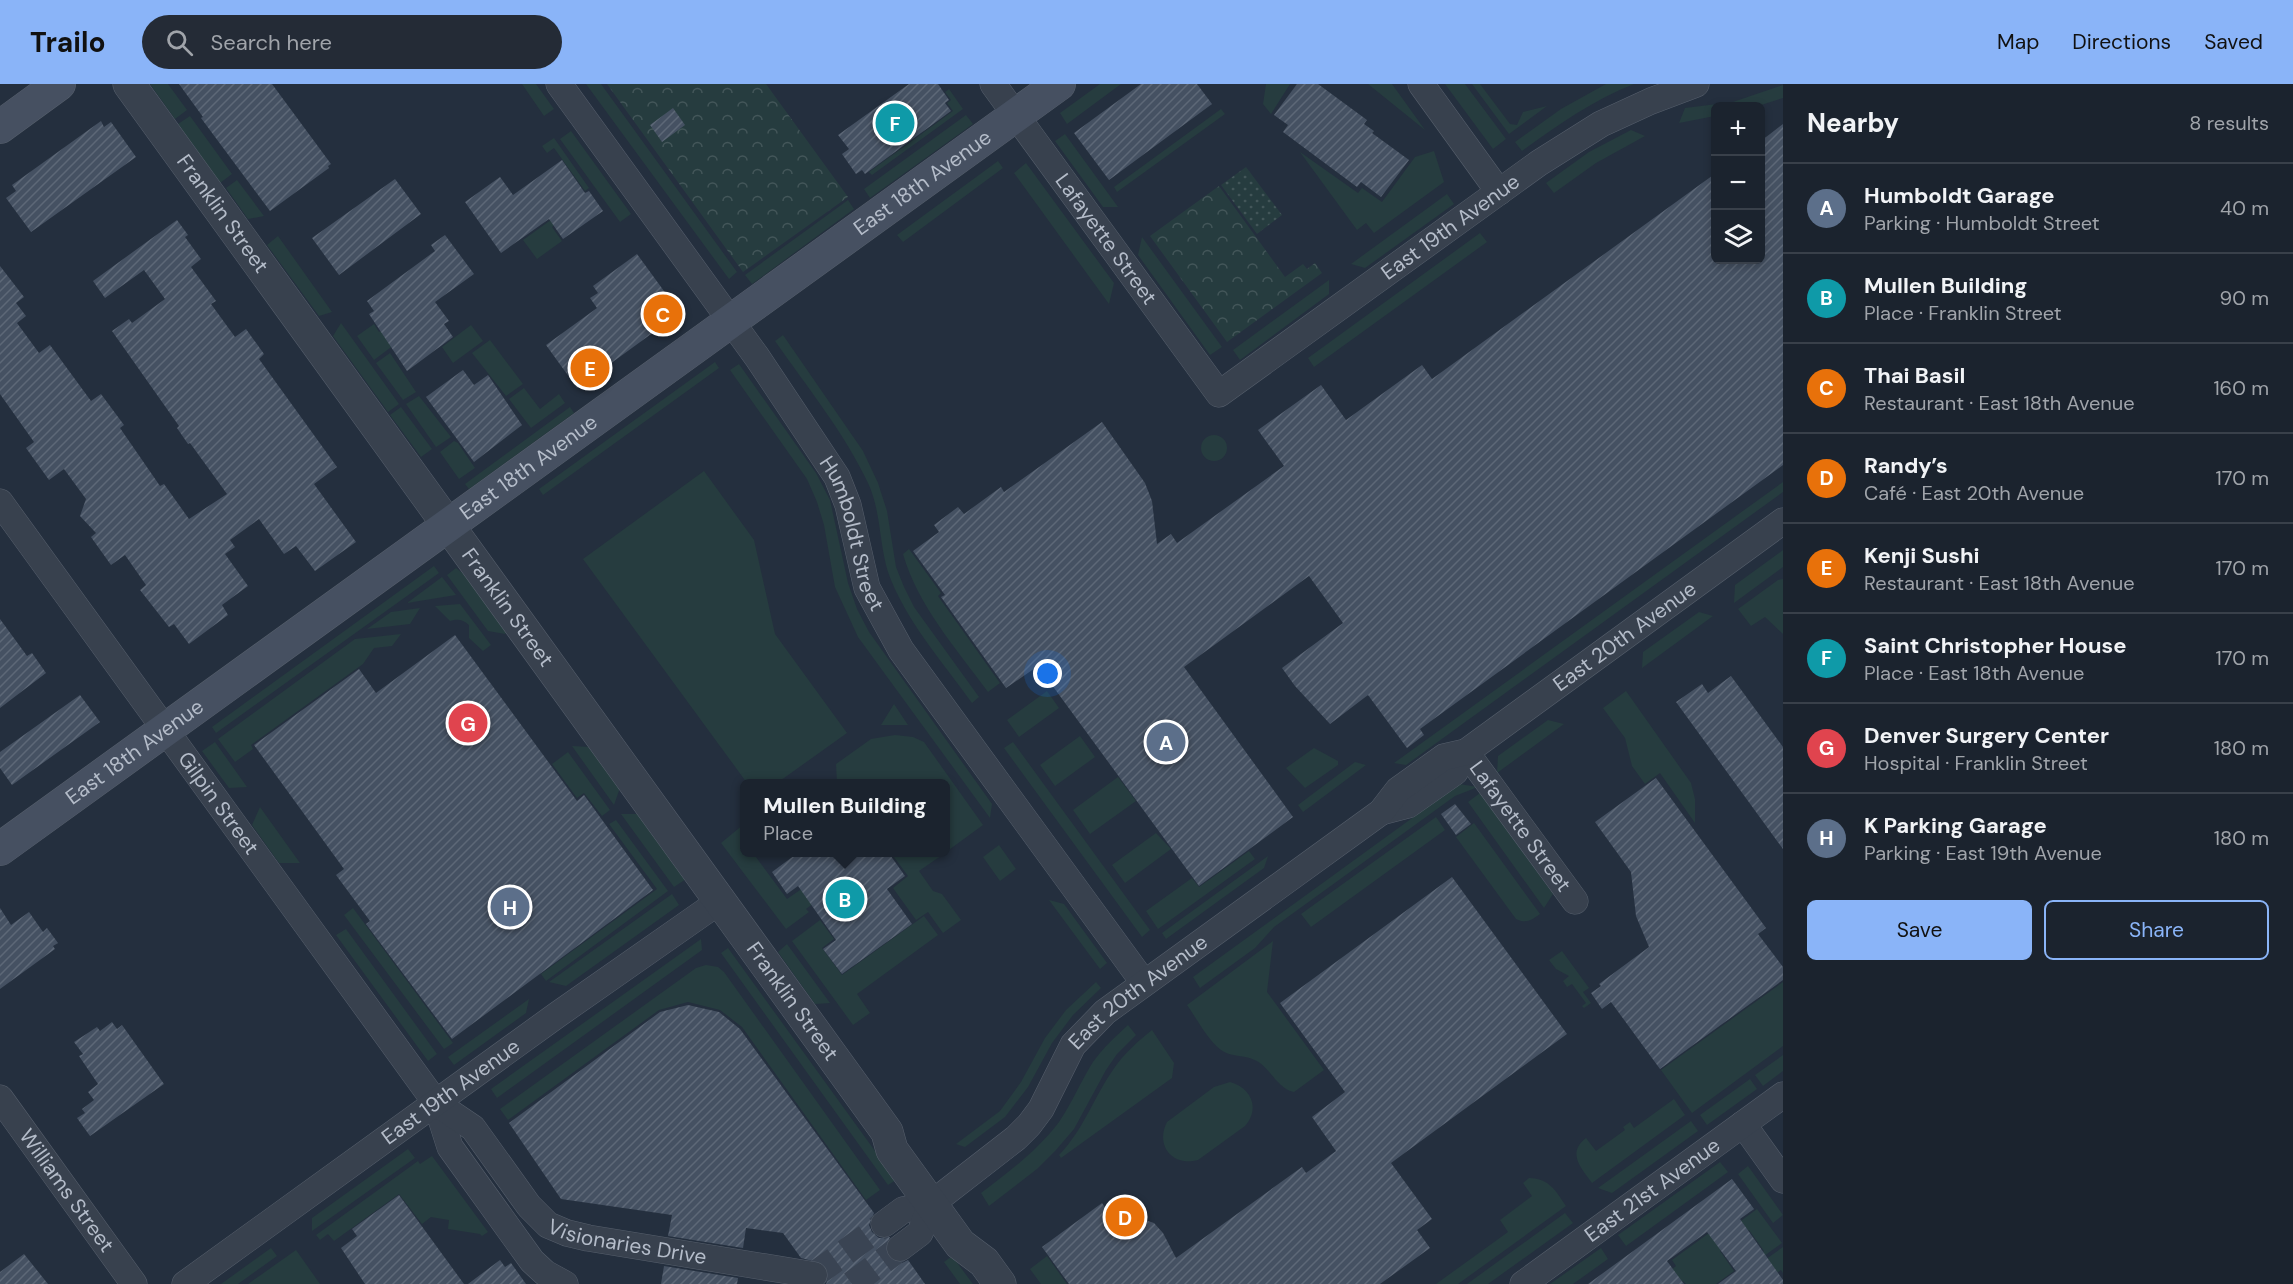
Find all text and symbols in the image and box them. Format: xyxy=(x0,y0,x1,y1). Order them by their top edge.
search box xyxy=(142,15,562,69)
text: Trailo xyxy=(30,24,106,61)
icon: search xyxy=(163,26,196,59)
text: Search here xyxy=(211,28,332,57)
text: Map xyxy=(1997,28,2039,56)
text: Directions xyxy=(2072,28,2171,56)
text: Saved xyxy=(2204,28,2263,56)
pin: F xyxy=(876,100,914,146)
map controls xyxy=(1711,102,1765,264)
button: + xyxy=(1711,102,1765,156)
text: Nearby xyxy=(1807,106,1899,140)
text: 8 results xyxy=(2189,110,2269,136)
street label: East 18th Avenue xyxy=(848,123,997,242)
street label: Franklin Street xyxy=(170,149,275,279)
button: − xyxy=(1711,156,1765,210)
street label: East 19th Avenue xyxy=(1376,167,1525,286)
street label: Lafayette Street xyxy=(1049,168,1163,310)
text: Humboldt Garage xyxy=(1864,181,2055,210)
text: A xyxy=(1819,195,1834,221)
text: 40 m xyxy=(2220,195,2269,221)
button: layers xyxy=(1711,210,1765,264)
text: Parking · Humboldt Street xyxy=(1864,210,2100,236)
text: Mullen Building xyxy=(1864,271,2027,300)
text: B xyxy=(1820,285,1833,311)
text: 90 m xyxy=(2220,285,2269,311)
pin: C xyxy=(644,292,682,336)
text: Place · Franklin Street xyxy=(1864,300,2062,326)
pin: E xyxy=(570,346,610,390)
text: Thai Basil xyxy=(1864,361,1965,390)
text: C xyxy=(1819,375,1834,401)
text: 160 m xyxy=(2213,375,2269,401)
text: Restaurant · East 18th Avenue xyxy=(1864,390,2135,416)
street label: East 18th Avenue xyxy=(454,408,603,527)
street label: Humboldt Street xyxy=(813,451,891,616)
text: Randy’s xyxy=(1864,451,1948,480)
text: D xyxy=(1819,465,1834,491)
text: 170 m xyxy=(2216,465,2269,491)
text: Café · East 20th Avenue xyxy=(1864,480,2084,506)
text: Kenji Sushi xyxy=(1864,541,1980,570)
street label: Franklin Street xyxy=(455,542,560,672)
text: E xyxy=(1821,555,1832,581)
text: 170 m xyxy=(2216,555,2269,581)
text: Restaurant · East 18th Avenue xyxy=(1864,570,2135,596)
street label: East 20th Avenue xyxy=(1547,575,1702,698)
text: Saint Christopher House xyxy=(1864,631,2126,660)
text: F xyxy=(1821,645,1832,671)
text: 170 m xyxy=(2216,645,2269,671)
your location xyxy=(1033,659,1062,688)
text: Place · East 18th Avenue xyxy=(1864,660,2084,686)
street label: East 18th Avenue xyxy=(60,692,209,811)
pin: G xyxy=(448,700,488,746)
pin: A xyxy=(1146,720,1186,764)
text: Denver Surgery Center xyxy=(1864,721,2109,750)
text: G xyxy=(1819,735,1834,761)
text: 180 m xyxy=(2214,735,2269,761)
street label: Gilpin Street xyxy=(172,746,265,860)
text: Hospital · Franklin Street xyxy=(1864,750,2088,776)
street label: Lafayette Street xyxy=(1463,755,1578,897)
popup xyxy=(740,779,950,857)
text: Mullen Building xyxy=(763,791,927,820)
text: K Parking Garage xyxy=(1864,811,2047,840)
text: Place xyxy=(763,820,813,846)
text: H xyxy=(1819,825,1834,851)
text: 180 m xyxy=(2214,825,2269,851)
text: Parking · East 19th Avenue xyxy=(1864,840,2102,866)
pin: B xyxy=(826,876,864,922)
pin: H xyxy=(490,884,530,930)
button: Save xyxy=(1807,900,2032,960)
button: Share xyxy=(2044,900,2269,960)
street label: East 20th Avenue xyxy=(1062,928,1213,1056)
street label: Franklin Street xyxy=(740,936,845,1066)
street label: East 19th Avenue xyxy=(376,1032,526,1151)
street label: Williams Street xyxy=(13,1123,121,1258)
street label: East 21st Avenue xyxy=(1579,1131,1726,1249)
pin: D xyxy=(1106,1194,1144,1240)
street label: Visionaries Drive xyxy=(543,1212,709,1271)

